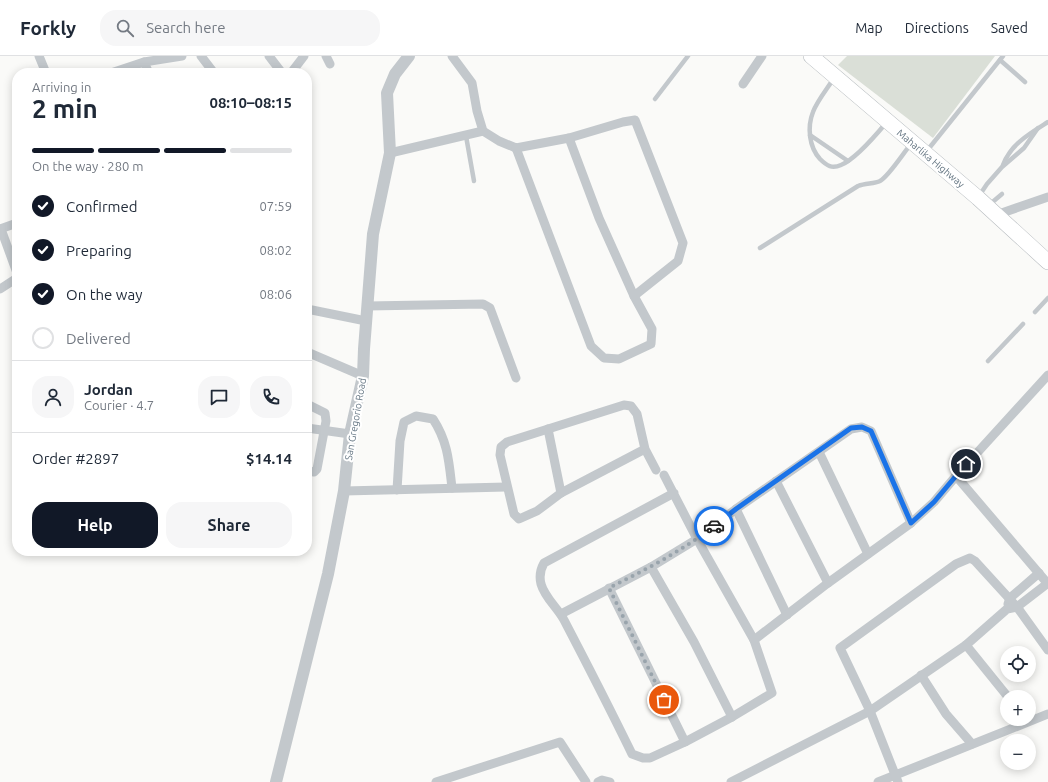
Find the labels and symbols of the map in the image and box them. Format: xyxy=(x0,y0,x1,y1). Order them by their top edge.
street label: Maharlika Highway xyxy=(895,127,967,190)
street label: San Gregorio Road xyxy=(343,377,368,461)
pin xyxy=(949,447,983,481)
courier xyxy=(694,506,734,546)
pin xyxy=(647,683,681,717)

